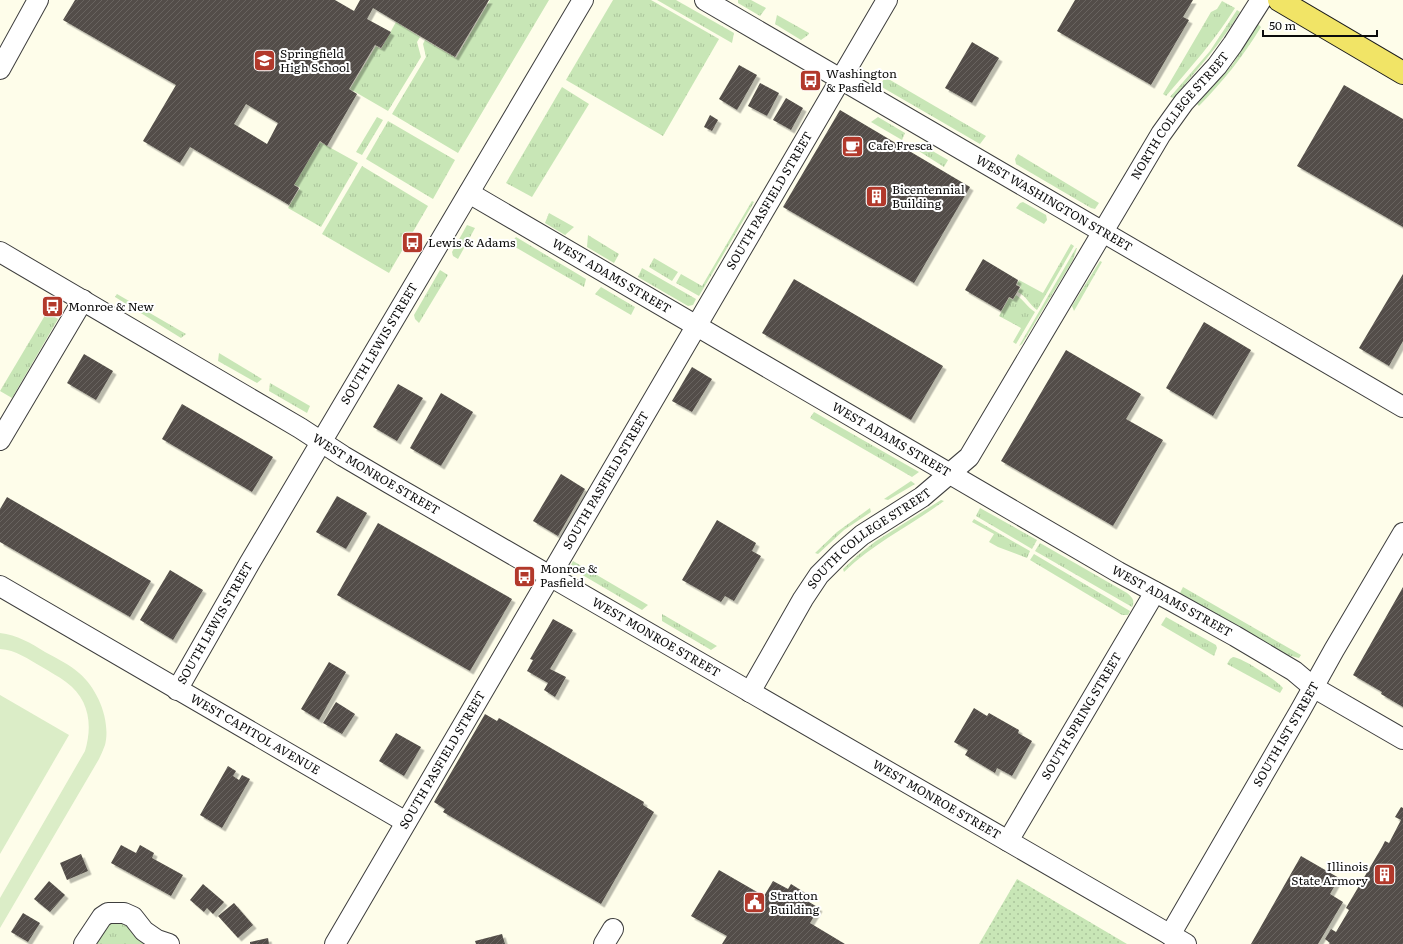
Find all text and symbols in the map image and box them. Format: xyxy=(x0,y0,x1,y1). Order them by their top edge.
scale bar xyxy=(1263,12,1377,38)
text: 50 m xyxy=(1269,16,1296,34)
place label: Springfield High School xyxy=(280,44,350,76)
street label: NORTH COLLEGE STREET xyxy=(1126,47,1233,183)
school or university icon: Springfield High School xyxy=(251,48,277,74)
place label: Washington & Pasfield xyxy=(826,64,897,96)
bus stop icon: Washington & Pasfield xyxy=(798,68,824,94)
street label: SOUTH PASFIELD STREET xyxy=(721,128,816,273)
cafe icon: Cafe Fresca xyxy=(839,133,865,159)
place label: Cafe Fresca xyxy=(868,136,933,154)
street label: WEST WASHINGTON STREET xyxy=(973,150,1136,256)
place label: Bicentennial Building xyxy=(892,180,965,212)
building icon: Bicentennial Building xyxy=(864,184,890,210)
bus stop icon: Lewis & Adams xyxy=(399,230,425,256)
place label: Lewis & Adams xyxy=(428,233,516,251)
street label: WEST ADAMS STREET xyxy=(549,233,675,317)
street label: SOUTH LEWIS STREET xyxy=(335,279,422,408)
bus stop icon: Monroe & New xyxy=(39,294,65,320)
place label: Monroe & New xyxy=(68,297,154,315)
street label: WEST ADAMS STREET xyxy=(829,397,955,481)
street label: SOUTH PASFIELD STREET xyxy=(558,407,653,552)
street label: WEST MONROE STREET xyxy=(309,429,444,519)
street label: SOUTH COLLEGE STREET xyxy=(802,483,935,592)
street label: SOUTH LEWIS STREET xyxy=(172,558,257,687)
place label: Monroe & Pasfield xyxy=(540,559,598,591)
street label: WEST ADAMS STREET xyxy=(1109,560,1236,641)
bus stop icon: Monroe & Pasfield xyxy=(511,563,537,589)
street label: WEST MONROE STREET xyxy=(589,592,724,681)
street label: SOUTH SPRING STREET xyxy=(1036,648,1126,783)
street label: SOUTH 1ST STREET xyxy=(1248,678,1323,790)
street label: SOUTH PASFIELD STREET xyxy=(394,687,489,832)
street label: WEST CAPITOL AVENUE xyxy=(187,689,324,778)
street label: WEST MONROE STREET xyxy=(869,755,1005,843)
place label: Illinois State Armory xyxy=(1291,857,1369,889)
building icon: Illinois State Armory xyxy=(1371,861,1397,887)
place label: Stratton Building xyxy=(770,886,820,918)
public building icon: Stratton Building xyxy=(742,890,768,916)

